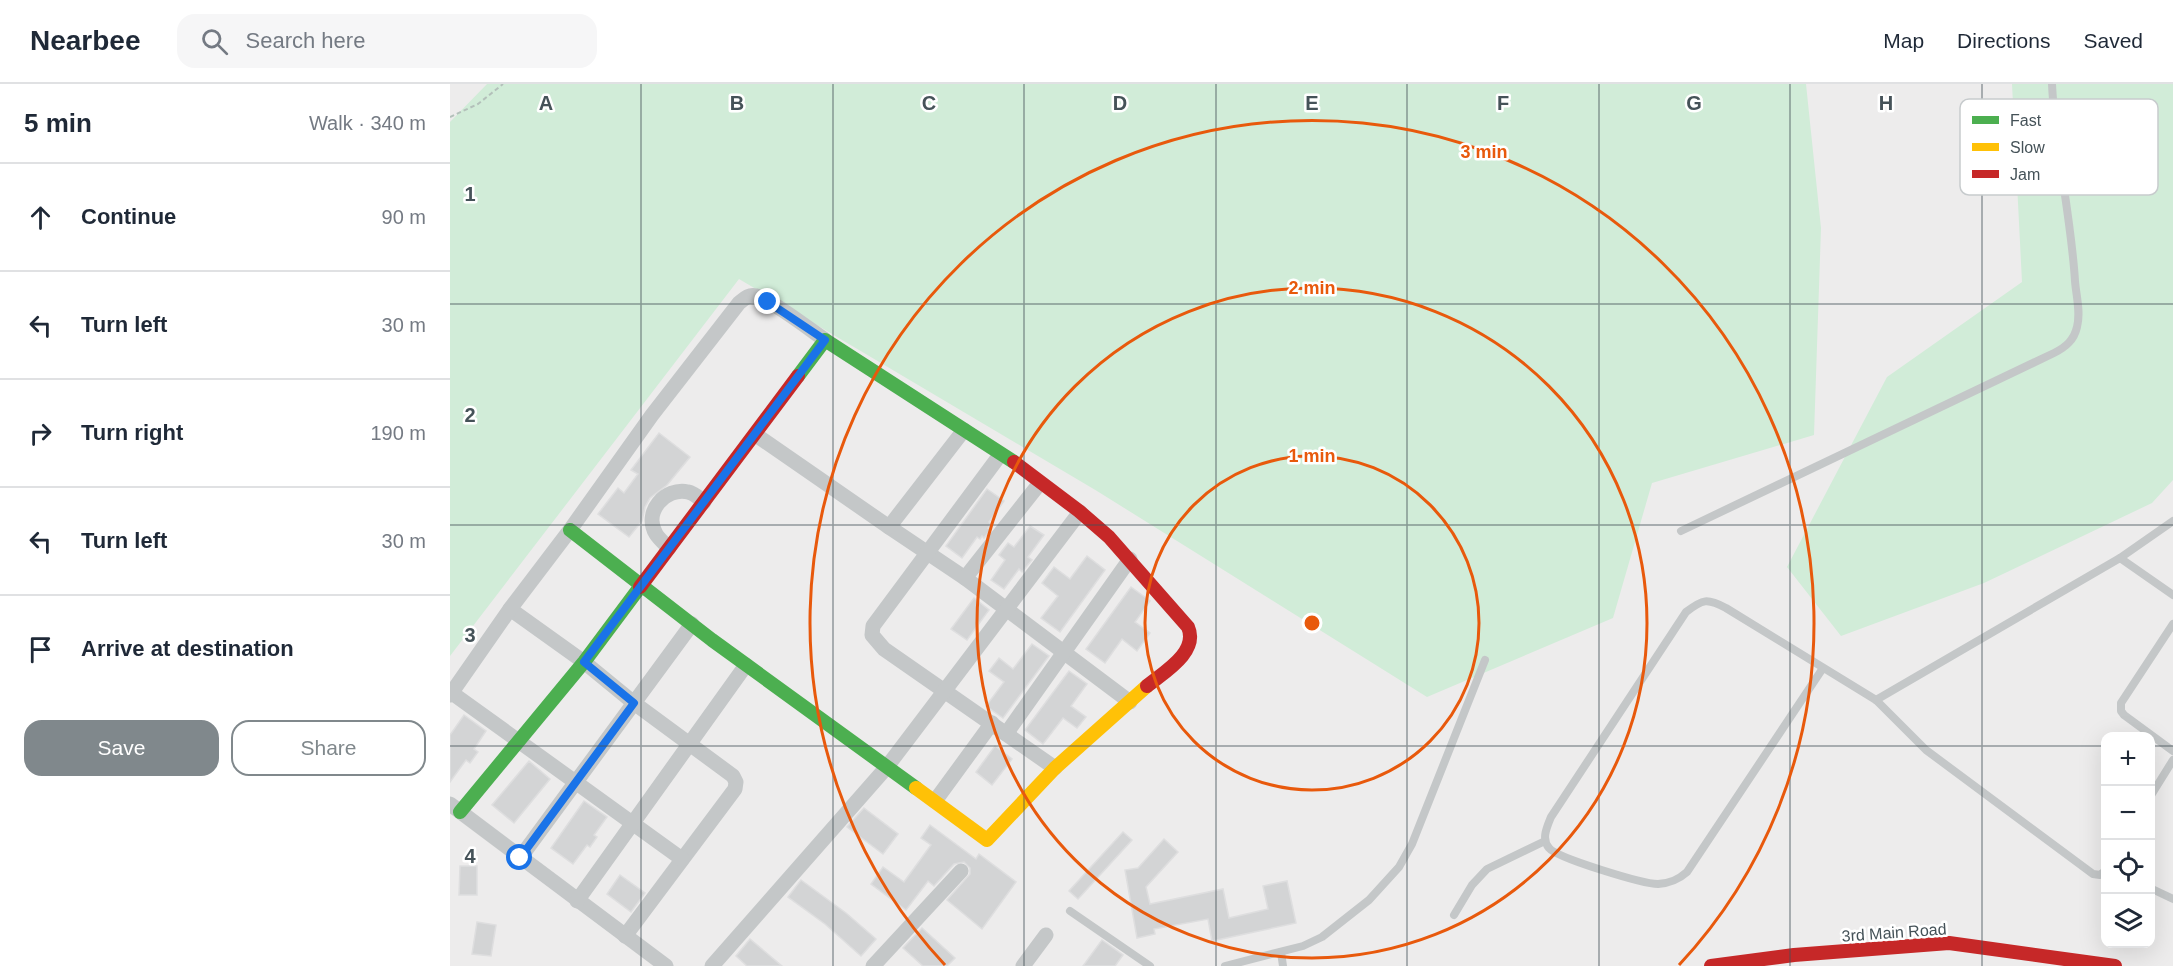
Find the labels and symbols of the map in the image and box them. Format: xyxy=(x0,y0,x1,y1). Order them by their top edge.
text: A xyxy=(539,92,553,114)
text: B xyxy=(730,92,744,114)
text: C xyxy=(922,92,936,114)
text: D xyxy=(1113,92,1127,114)
text: E xyxy=(1305,92,1319,114)
text: F xyxy=(1497,92,1509,114)
text: G xyxy=(1686,92,1702,114)
text: H xyxy=(1879,92,1893,114)
legend xyxy=(1960,99,2158,195)
text: Fast xyxy=(2010,112,2042,129)
text: Slow xyxy=(2010,139,2045,156)
text: 3 min xyxy=(1460,142,1508,162)
text: Jam xyxy=(2010,166,2040,183)
text: 1 xyxy=(464,183,476,205)
text: 2 min xyxy=(1288,278,1336,298)
route end xyxy=(754,288,780,314)
text: 2 xyxy=(464,404,476,426)
text: 1 min xyxy=(1288,446,1336,466)
centre of rings xyxy=(1302,613,1322,633)
text: 3 xyxy=(464,624,476,646)
route start xyxy=(506,844,532,870)
text: 4 xyxy=(464,845,476,867)
street label: 3rd Main Road xyxy=(1841,920,1947,945)

